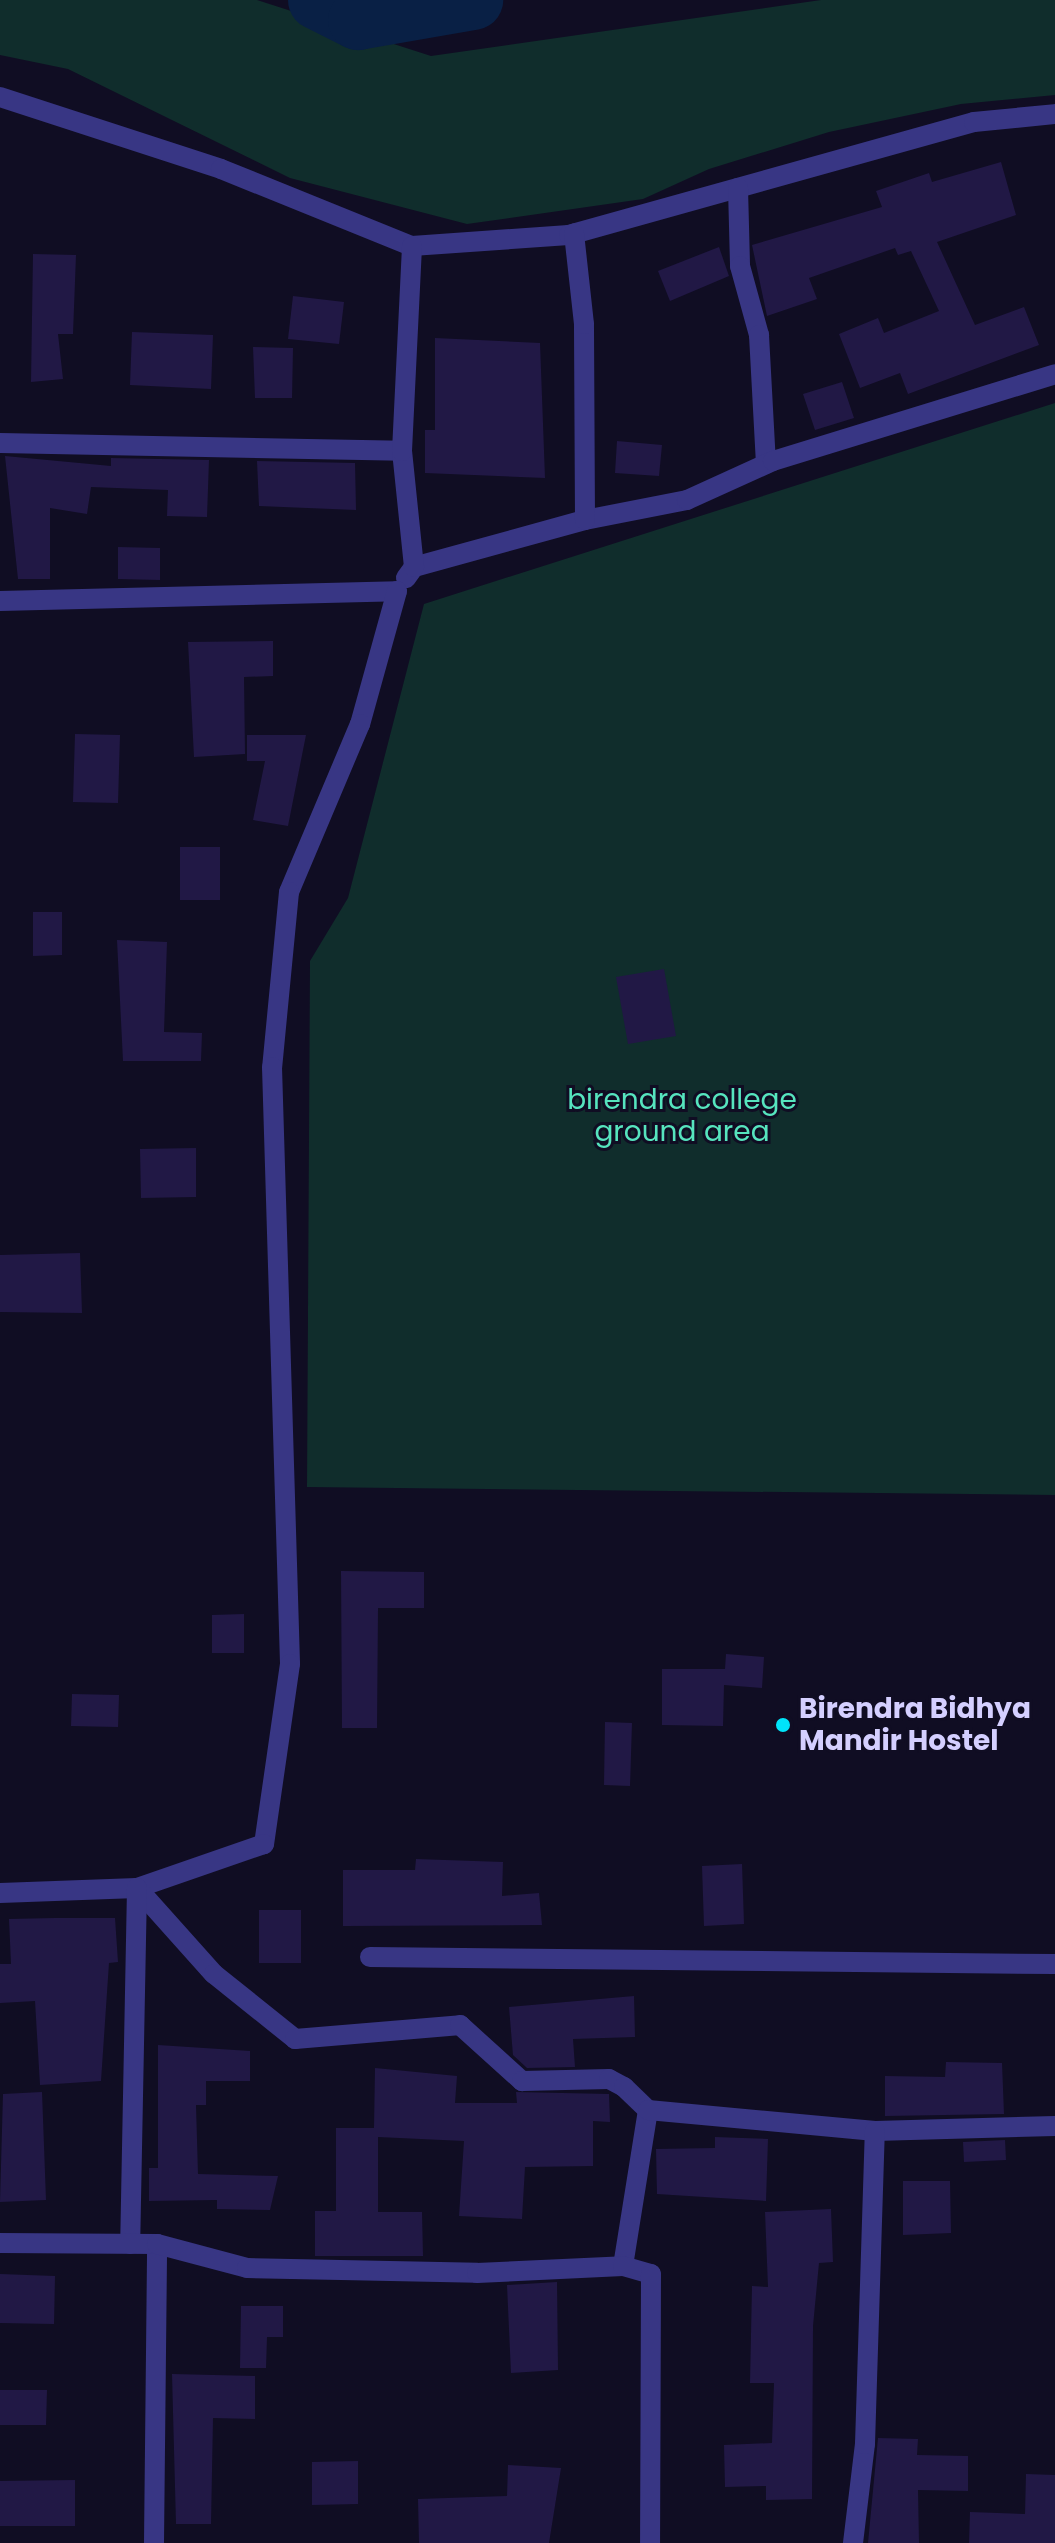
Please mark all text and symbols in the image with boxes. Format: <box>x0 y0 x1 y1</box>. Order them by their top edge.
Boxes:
park label: birendra college ground area <box>567 1083 797 1149</box>
place label: Birendra Bidhya Mandir Hostel <box>799 1692 1031 1758</box>
marker: Birendra Bidhya Mandir Hostel <box>774 1716 792 1734</box>

